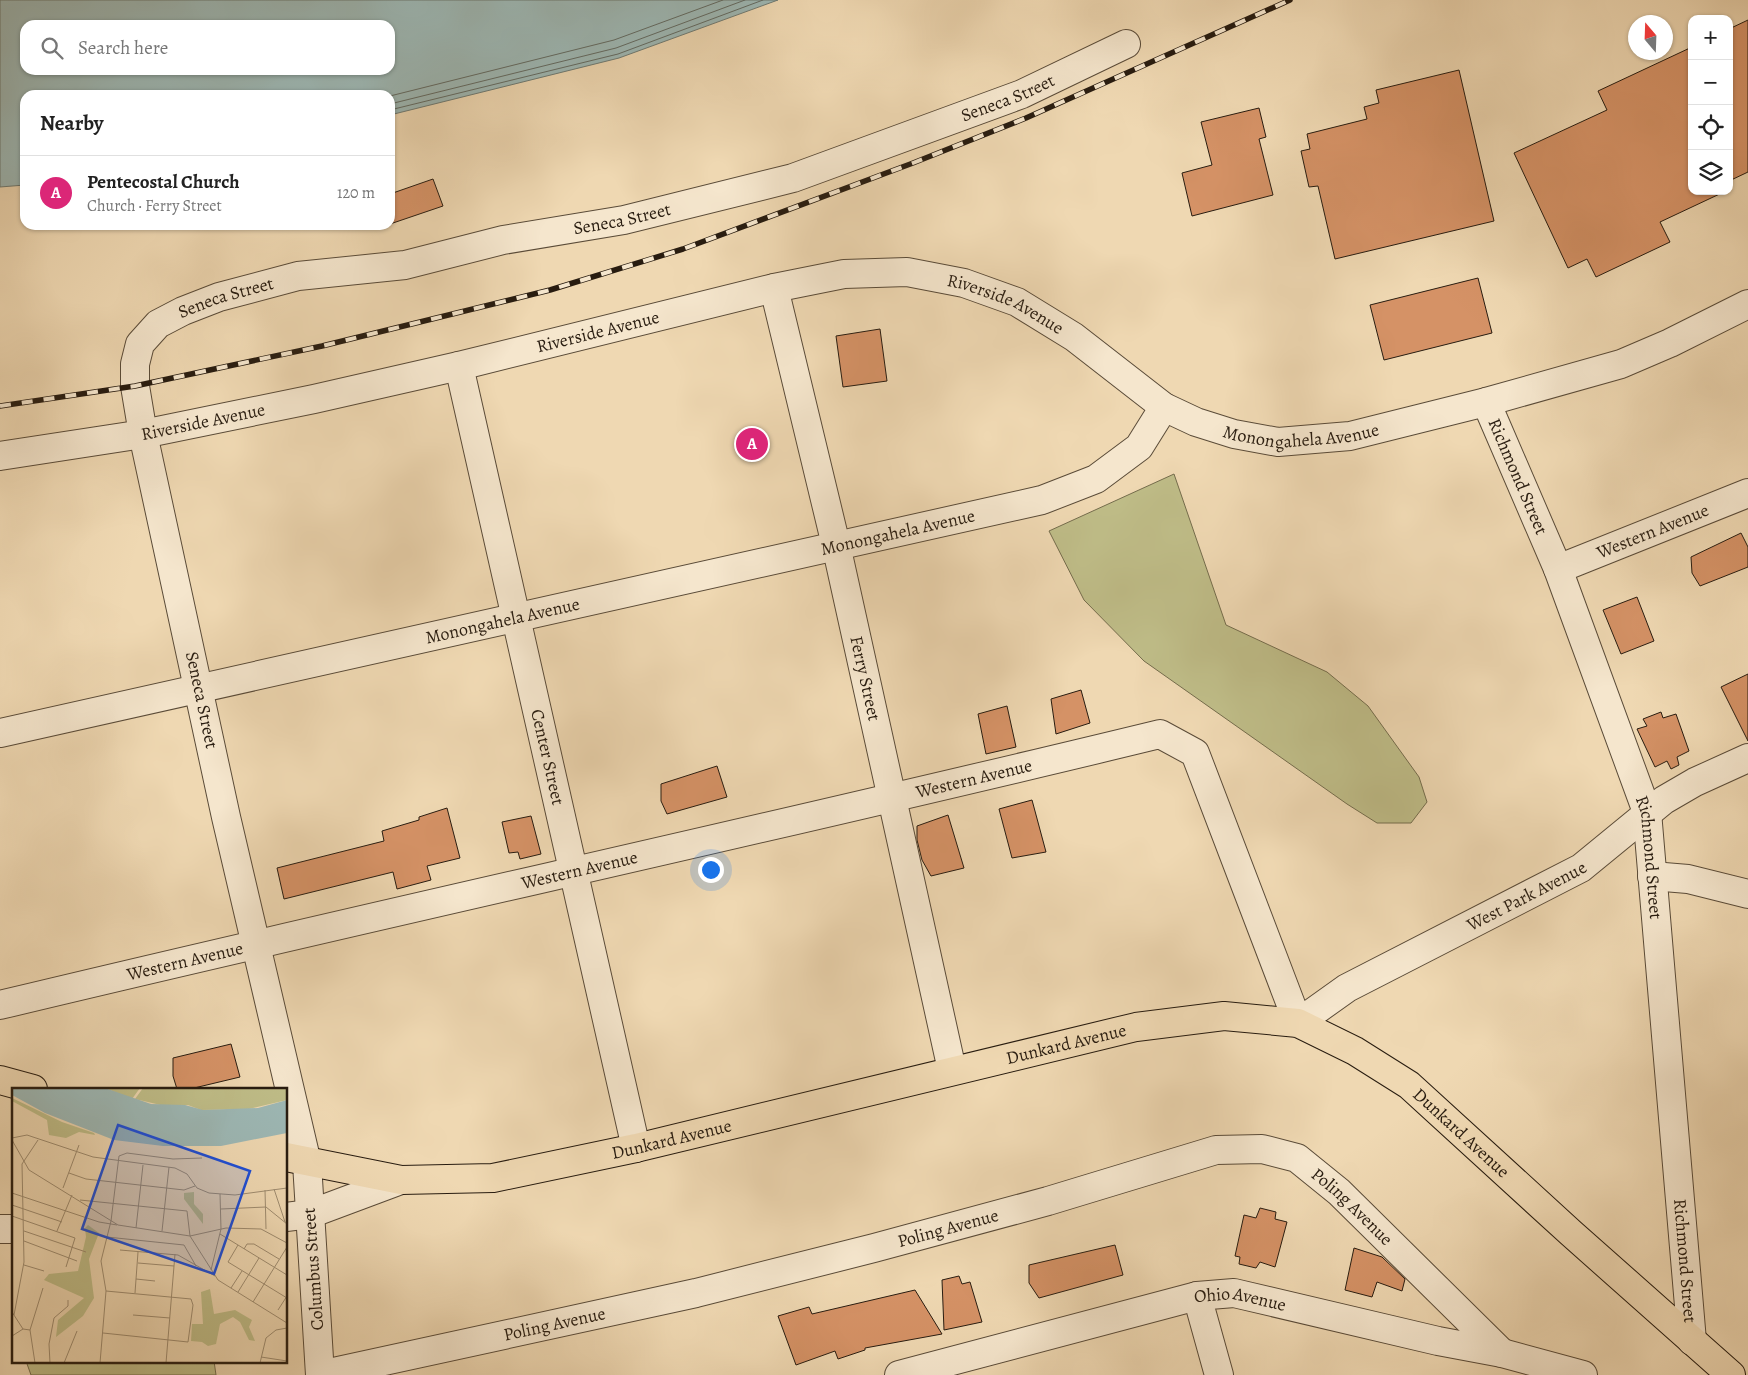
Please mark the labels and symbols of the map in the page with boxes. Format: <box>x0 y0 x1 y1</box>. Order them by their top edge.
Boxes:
north arrow <box>1628 15 1673 60</box>
street label: Seneca Street <box>958 68 1059 127</box>
street label: Seneca Street <box>572 197 673 240</box>
street label: Riverside Avenue <box>945 268 1068 340</box>
street label: Seneca Street <box>174 271 276 324</box>
street label: Riverside Avenue <box>534 305 662 358</box>
street label: Riverside Avenue <box>139 397 267 446</box>
street label: Richmond Street <box>1482 414 1554 538</box>
street label: Monongahela Avenue <box>1220 417 1381 454</box>
pin: A <box>736 425 768 463</box>
street label: Western Avenue <box>1592 498 1712 565</box>
street label: Monongahela Avenue <box>818 503 977 561</box>
street label: Monongahela Avenue <box>423 592 582 650</box>
street label: Ferry Street <box>844 634 887 723</box>
street label: Seneca Street <box>180 649 224 751</box>
street label: Center Street <box>525 707 571 807</box>
street label: Western Avenue <box>912 753 1035 804</box>
street label: Richmond Street <box>1630 792 1668 920</box>
street label: Western Avenue <box>518 845 640 895</box>
street label: West Park Avenue <box>1462 856 1592 937</box>
your location <box>698 857 724 883</box>
street label: Western Avenue <box>123 936 245 987</box>
street label: Dunkard Avenue <box>1004 1018 1129 1070</box>
street label: Dunkard Avenue <box>1408 1082 1515 1183</box>
inset map <box>12 1088 288 1362</box>
street label: Dunkard Avenue <box>609 1113 734 1165</box>
street label: Poling Avenue <box>1306 1162 1398 1251</box>
street label: Richmond Street <box>1668 1198 1702 1324</box>
street label: Poling Avenue <box>895 1203 1001 1253</box>
street label: Columbus Street <box>297 1207 329 1331</box>
street label: Ohio Avenue <box>1193 1281 1289 1317</box>
street label: Poling Avenue <box>501 1301 608 1347</box>

